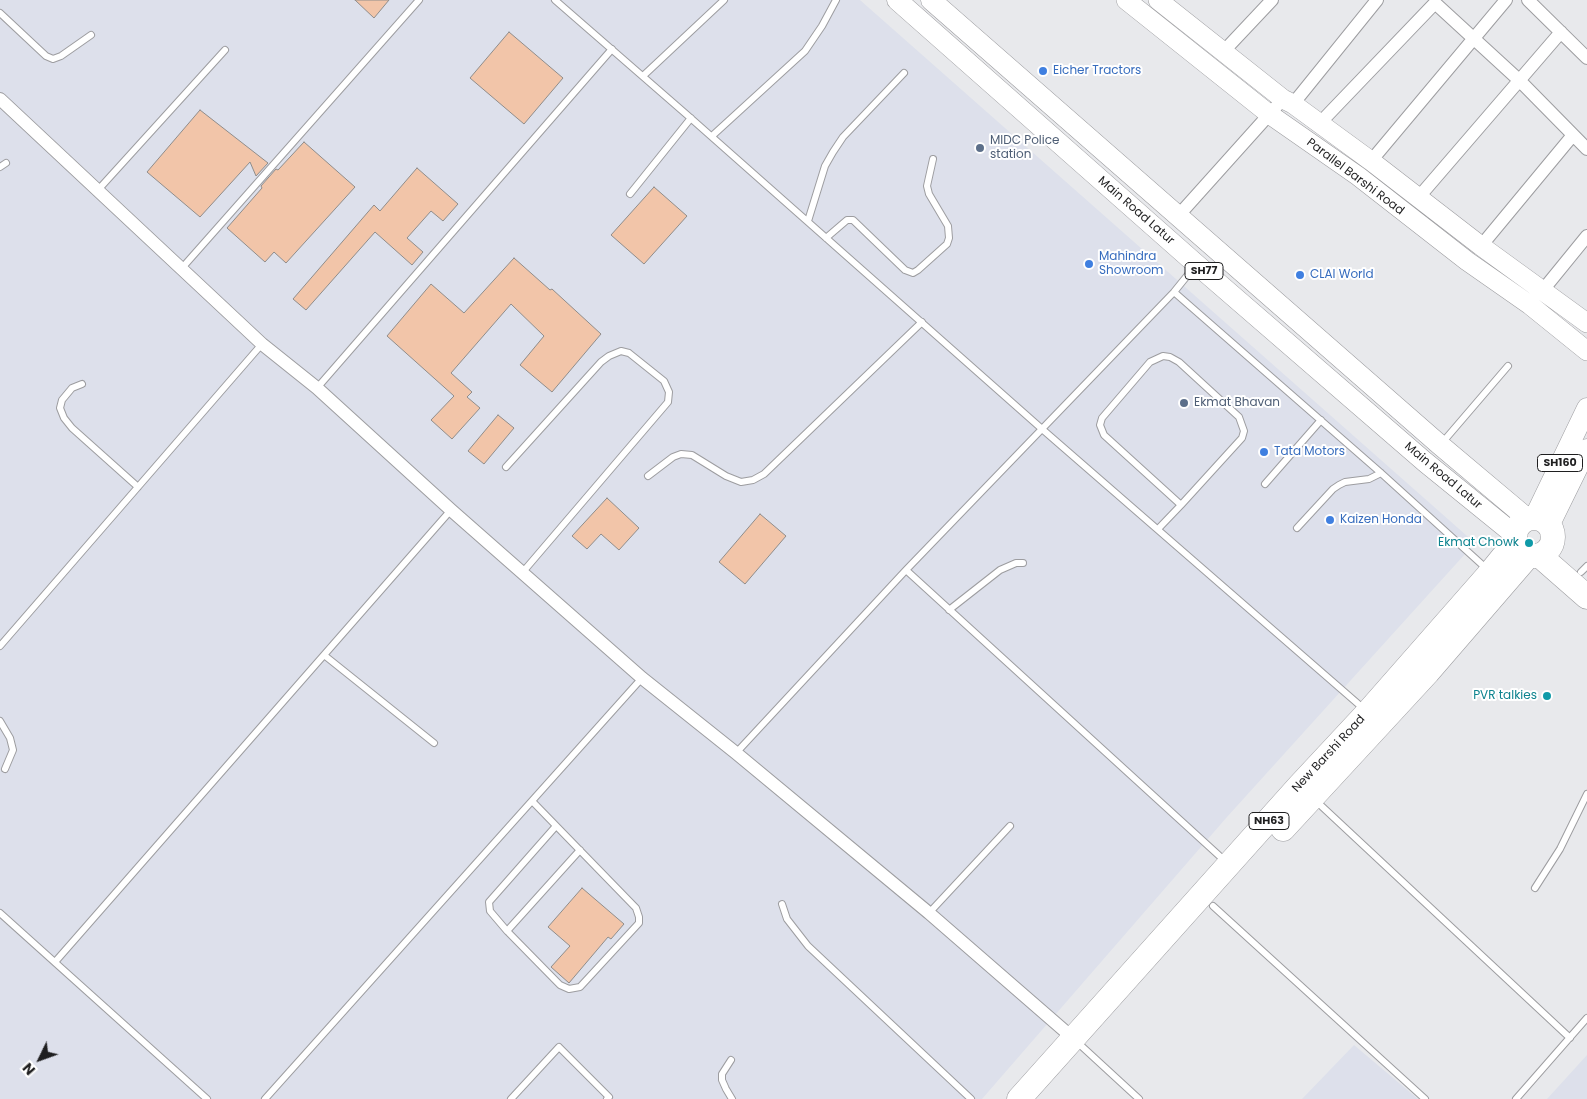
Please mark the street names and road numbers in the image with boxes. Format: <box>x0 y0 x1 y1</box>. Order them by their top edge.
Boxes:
street label: Parallel Barshi Road <box>1303 136 1407 218</box>
street label: Main Road Latur <box>1095 174 1177 248</box>
road number: SH77 <box>1185 262 1223 280</box>
street label: Main Road Latur <box>1401 439 1485 513</box>
road number: SH160 <box>1538 454 1582 472</box>
street label: New Barshi Road <box>1290 712 1368 796</box>
road number: NH63 <box>1249 812 1289 829</box>

